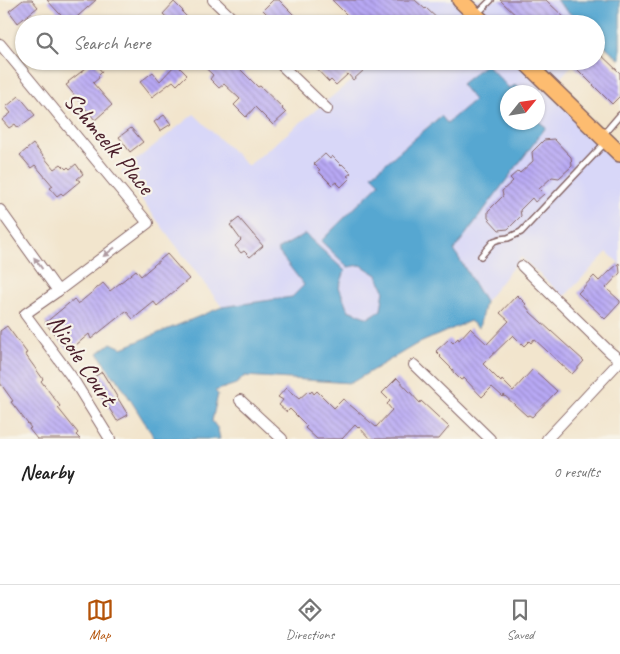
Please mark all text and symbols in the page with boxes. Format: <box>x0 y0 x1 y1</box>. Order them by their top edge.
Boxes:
search box <box>15 15 605 70</box>
icon: search <box>33 29 61 57</box>
text: Search here <box>73 31 150 55</box>
street label: Schmeelk Place <box>57 85 163 202</box>
north arrow <box>500 85 545 130</box>
one-way arrow <box>102 247 116 257</box>
one-way arrow <box>33 256 43 270</box>
street label: Nicole Court <box>40 308 126 414</box>
text: Nearby <box>20 459 73 485</box>
text: 0 results <box>553 462 600 482</box>
tab: Map <box>86 596 114 643</box>
tab: Directions <box>286 596 334 643</box>
tab: Saved <box>506 596 534 643</box>

